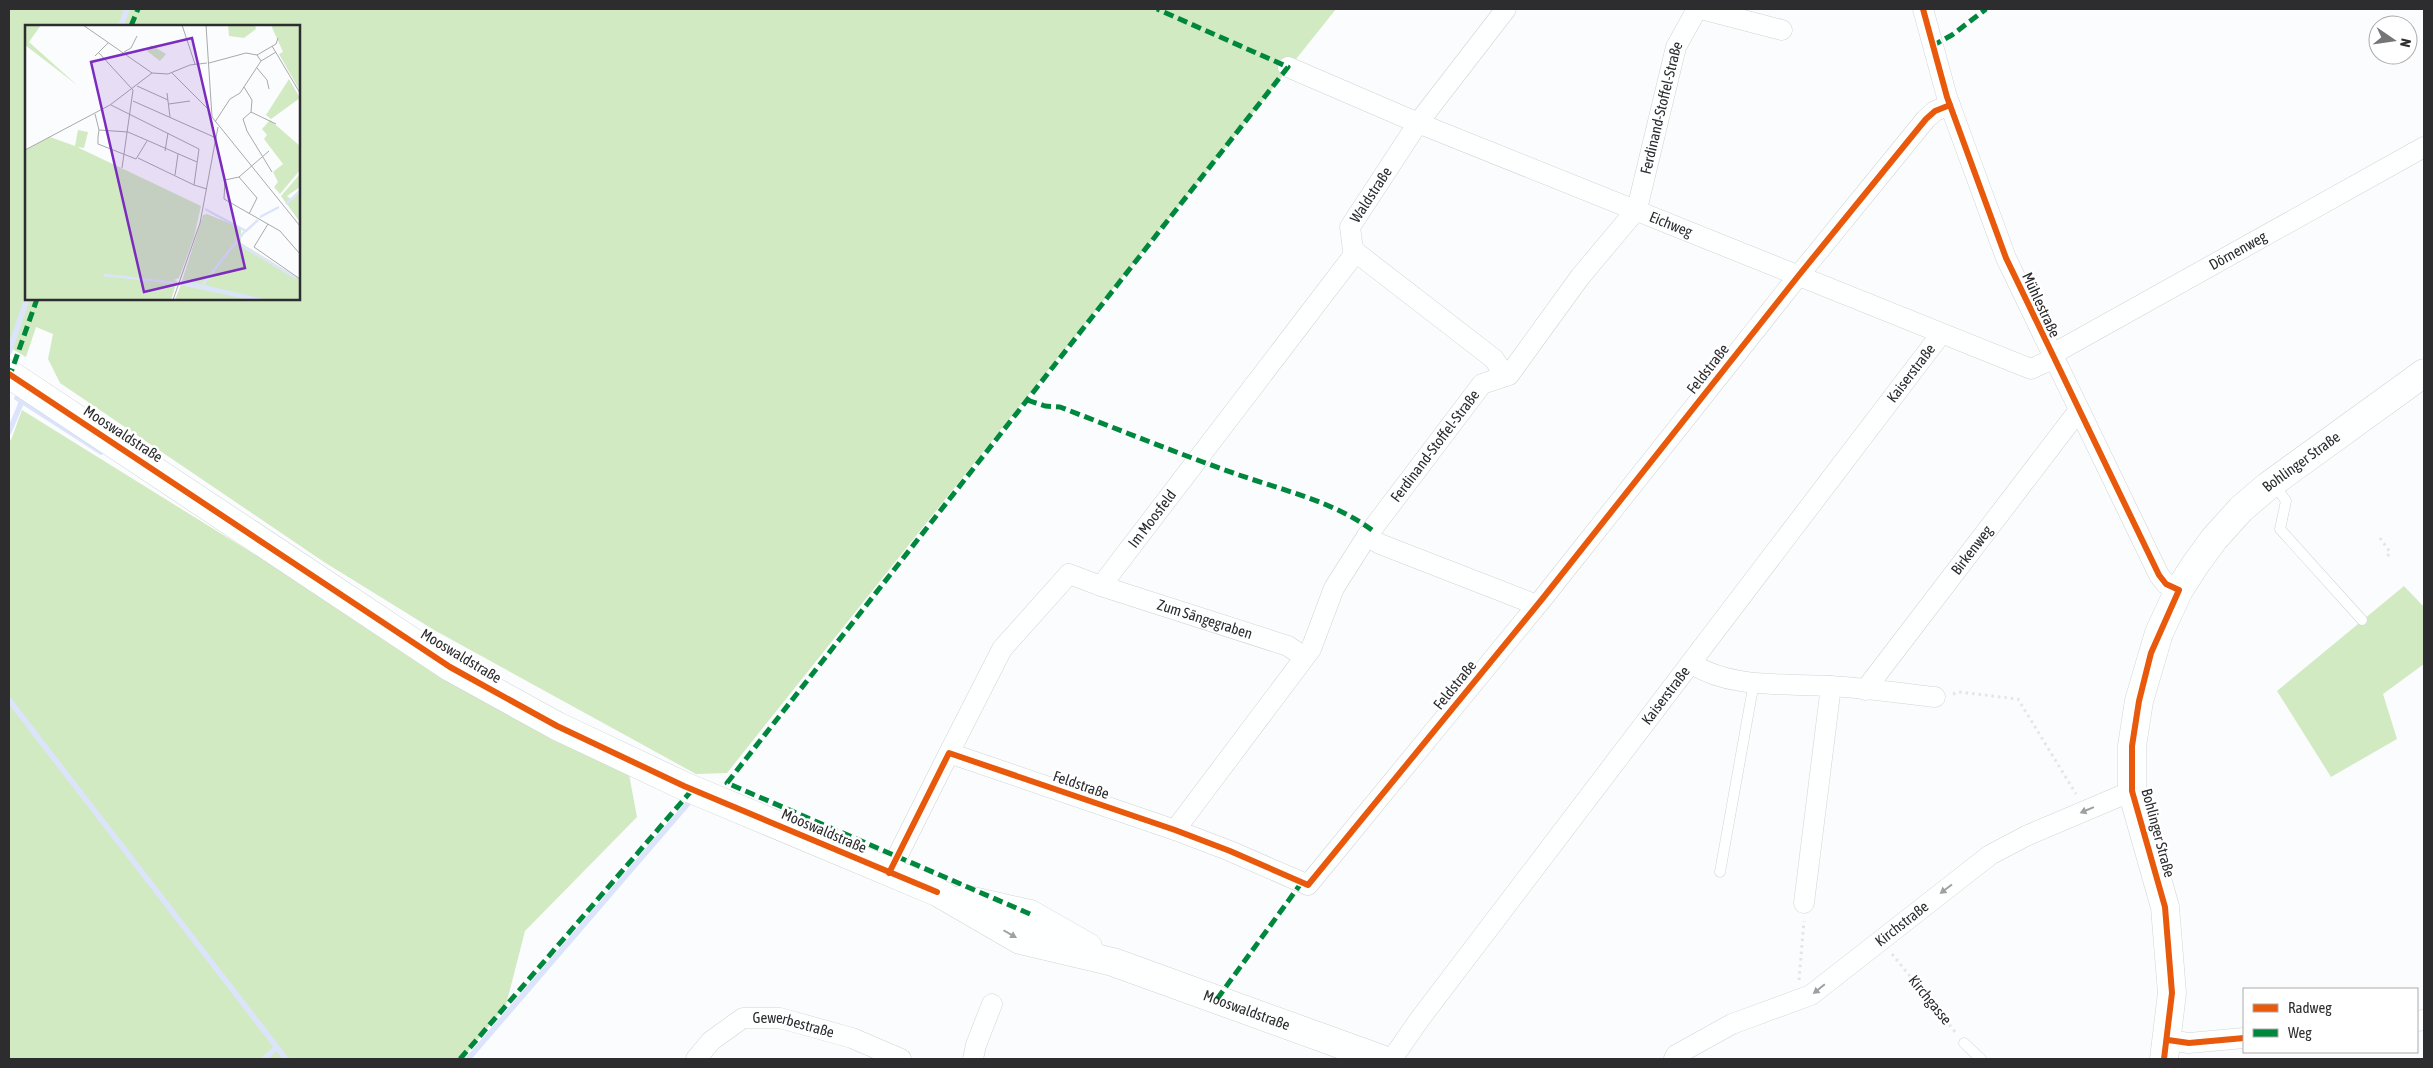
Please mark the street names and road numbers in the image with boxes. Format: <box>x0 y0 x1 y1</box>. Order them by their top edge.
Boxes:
street label: Ferdinand-Stoffel-Straße <box>1637 38 1686 176</box>
street label: Waldstraße <box>1346 163 1395 226</box>
street label: Eichweg <box>1647 208 1695 240</box>
street label: Dörnenweg <box>2206 227 2270 273</box>
street label: Mühlestraße <box>2019 270 2064 340</box>
street label: Feldstraße <box>1683 340 1732 397</box>
street label: Kaiserstraße <box>1883 340 1938 406</box>
street label: Ferdinand-Stoffel-Straße <box>1387 386 1483 505</box>
street label: Mooswaldstraße <box>81 402 166 466</box>
street label: Bohlinger Straße <box>2259 428 2343 495</box>
street label: Im Moosfeld <box>1124 486 1179 551</box>
street label: Birkenweg <box>1947 521 1996 578</box>
street label: Zum Sängegraben <box>1155 596 1255 642</box>
street label: Mooswaldstraße <box>418 625 505 686</box>
street label: Feldstraße <box>1430 657 1480 713</box>
street label: Kaiserstraße <box>1638 663 1693 728</box>
street label: Feldstraße <box>1051 767 1112 802</box>
street label: Bohlinger Straße <box>2138 787 2179 879</box>
street label: Mooswaldstraße <box>779 805 869 856</box>
street label: Kirchstraße <box>1872 897 1932 950</box>
street label: Kirchgasse <box>1905 972 1956 1028</box>
street label: Mooswaldstraße <box>1201 986 1293 1033</box>
street label: Gewerbestraße <box>753 1009 836 1041</box>

